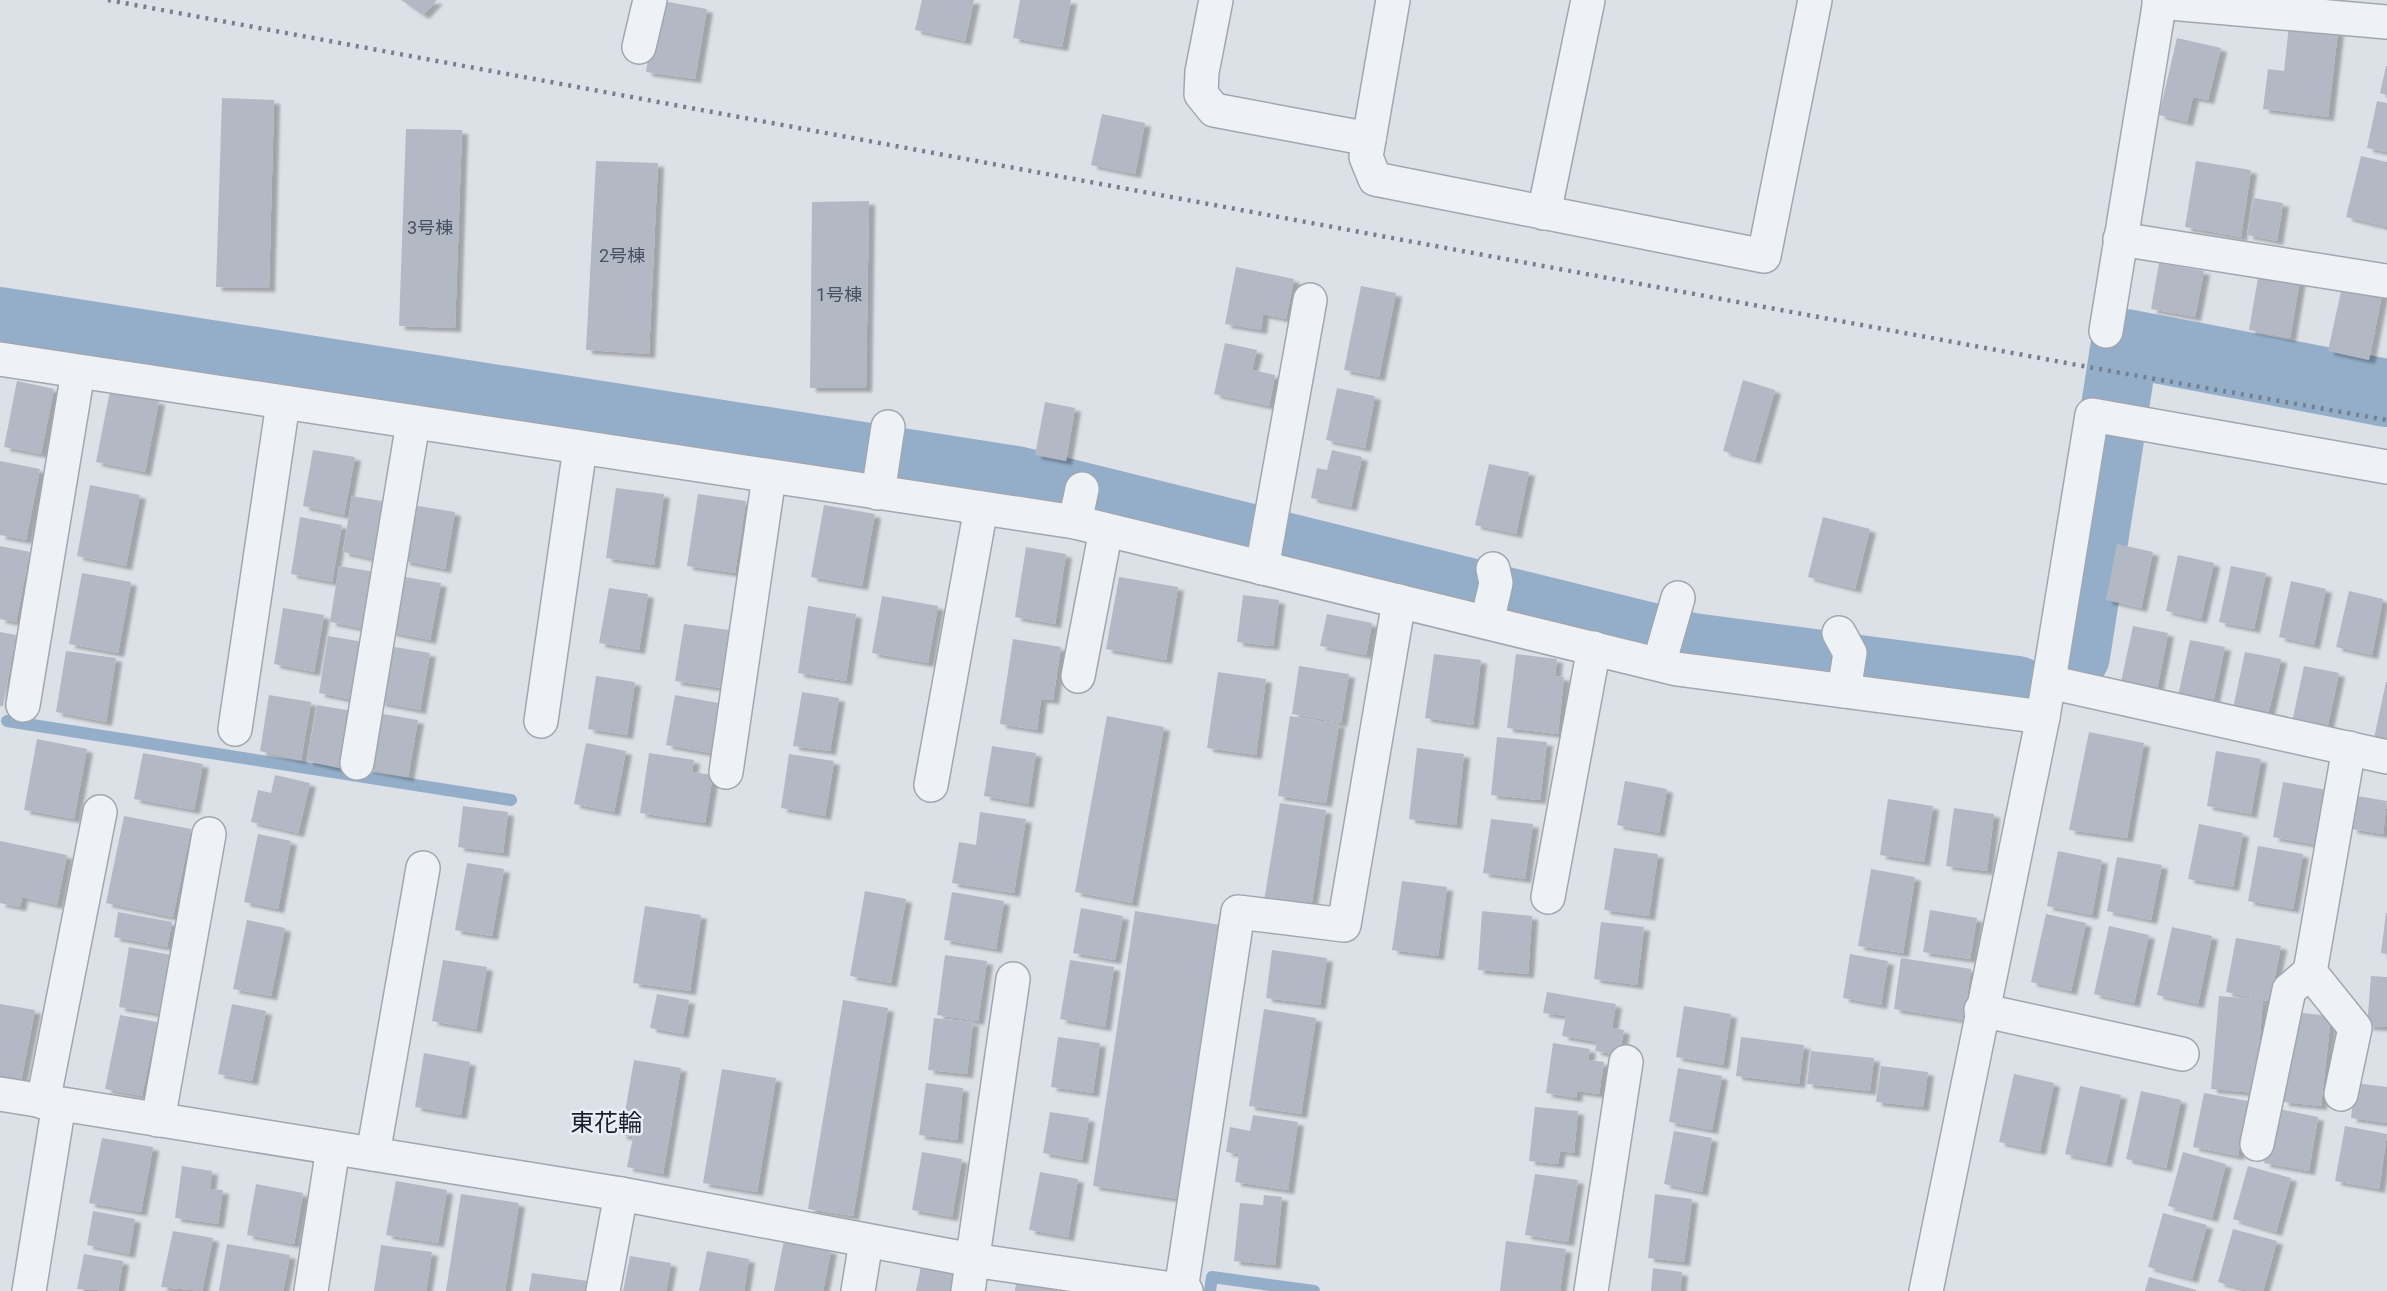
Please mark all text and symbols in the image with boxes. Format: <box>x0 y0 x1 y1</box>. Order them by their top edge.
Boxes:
house number: 3号棟 <box>407 217 453 238</box>
house number: 2号棟 <box>599 245 645 266</box>
house number: 1号棟 <box>816 284 862 305</box>
district label: 東花輪 <box>570 1109 642 1137</box>

